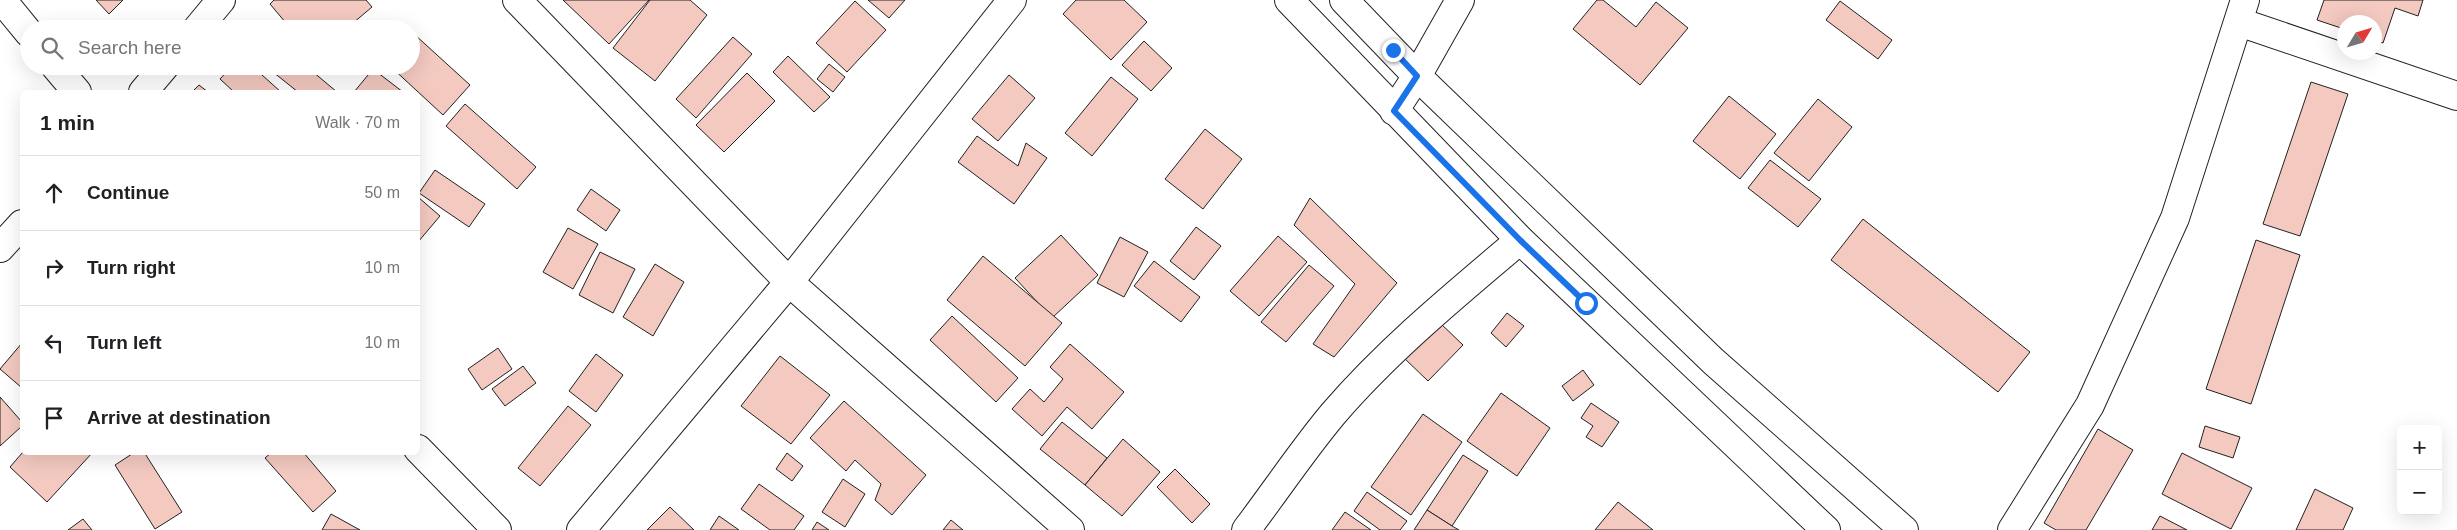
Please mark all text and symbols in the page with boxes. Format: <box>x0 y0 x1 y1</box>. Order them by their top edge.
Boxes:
north arrow <box>2337 15 2382 60</box>
search box <box>20 20 420 75</box>
icon: search <box>38 34 66 62</box>
text: Search here <box>78 37 182 58</box>
route end <box>1382 39 1405 62</box>
text: 1 min <box>40 111 95 134</box>
text: Walk · 70 m <box>315 114 400 131</box>
icon: ahead <box>40 179 68 207</box>
text: Continue <box>87 182 169 203</box>
text: 50 m <box>364 184 400 201</box>
icon: right <box>40 254 68 282</box>
text: Turn right <box>87 257 175 278</box>
text: 10 m <box>364 259 400 276</box>
route start <box>1575 292 1598 315</box>
icon: left <box>40 329 68 357</box>
text: Turn left <box>87 332 162 353</box>
text: 10 m <box>364 334 400 351</box>
icon: arrive <box>40 404 68 432</box>
text: Arrive at destination <box>87 407 271 428</box>
map controls <box>2397 425 2442 515</box>
button: + <box>2397 425 2442 470</box>
button: − <box>2397 470 2442 515</box>

